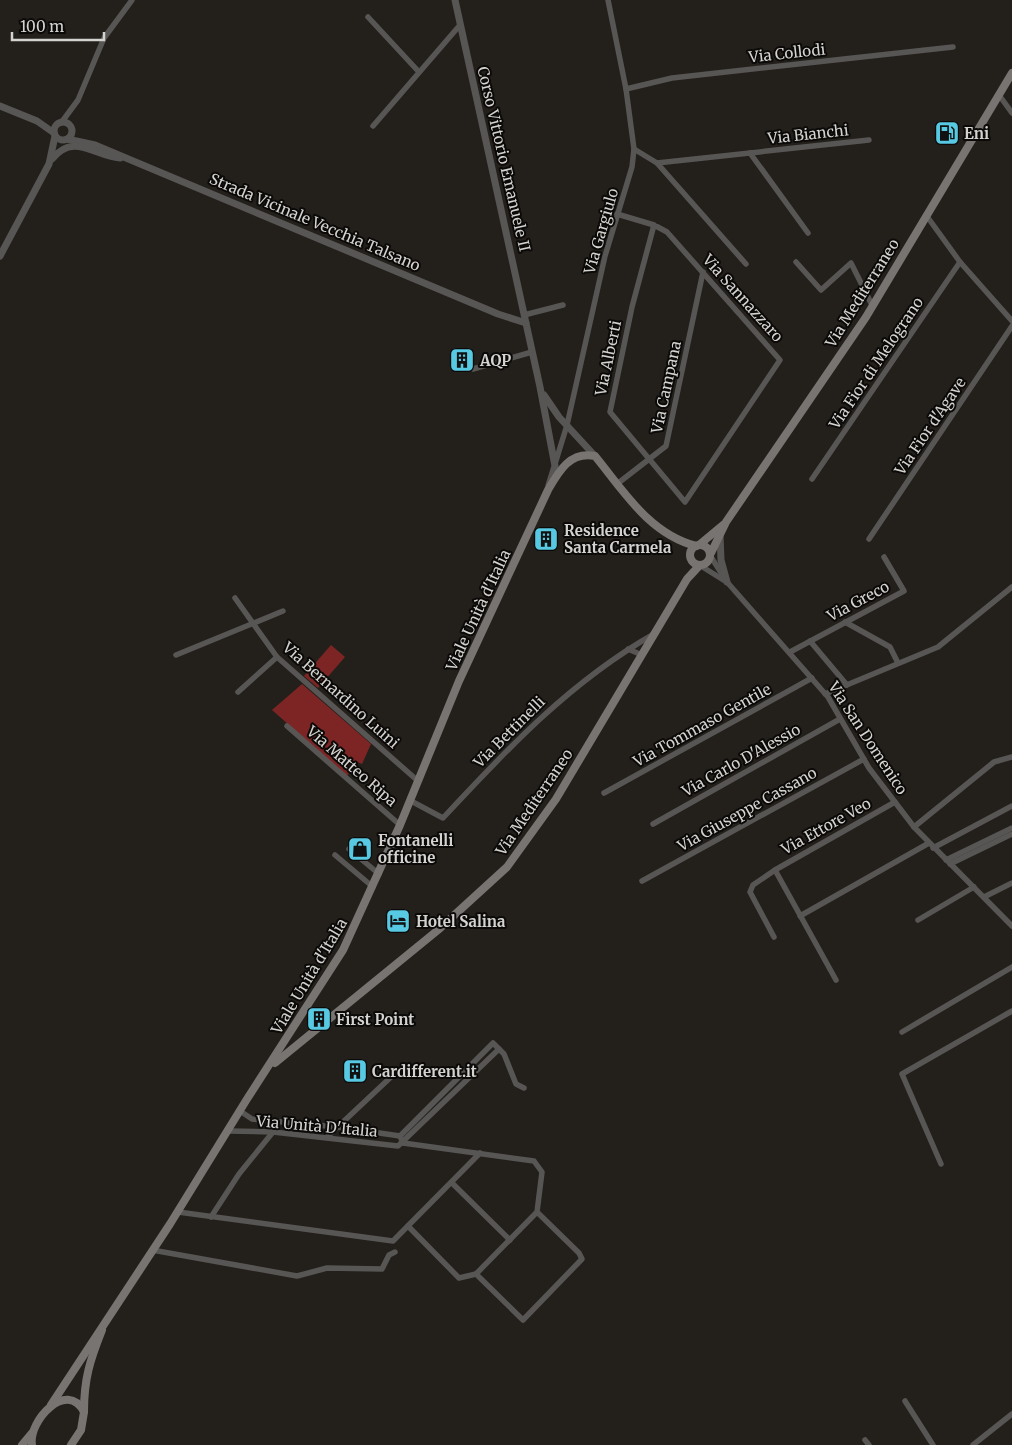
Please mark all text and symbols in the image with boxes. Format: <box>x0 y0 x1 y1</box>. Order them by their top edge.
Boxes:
scale bar <box>12 10 105 42</box>
text: 100 m <box>20 17 64 36</box>
street label: Via Collodi <box>747 40 826 67</box>
street label: Corso Vittorio Emanuele II <box>473 65 535 253</box>
street label: Via Bianchi <box>766 120 850 148</box>
fuel station icon: Eni <box>934 120 960 146</box>
place label: Eni <box>964 124 989 143</box>
street label: Strada Vicinale Vecchia Talsano <box>207 169 423 275</box>
street label: Via Gargiulo <box>579 186 622 277</box>
street label: Via Mediterraneo <box>820 235 903 352</box>
street label: Via Sannazzaro <box>698 250 787 346</box>
street label: Via Fior di Melograno <box>824 293 927 433</box>
street label: Via Alberti <box>591 319 625 398</box>
street label: Via Campana <box>647 339 685 436</box>
building icon: AQP <box>449 347 475 373</box>
place label: AQP <box>479 351 511 370</box>
street label: Via Fior d'Agave <box>890 373 970 479</box>
place label: Residence Santa Carmela <box>564 521 672 557</box>
building icon: Residence Santa Carmela <box>533 526 559 552</box>
street label: Viale Unità d'Italia <box>441 546 514 675</box>
street label: Via Greco <box>823 577 893 626</box>
street label: Via Bernardino Luini <box>278 637 403 752</box>
street label: Via San Domenico <box>824 677 912 798</box>
street label: Via Tommaso Gentile <box>629 679 774 771</box>
street label: Via Bettinelli <box>469 692 549 772</box>
street label: Via Carlo D'Alessio <box>678 719 804 801</box>
street label: Via Matteo Ripa <box>302 721 401 810</box>
street label: Via Mediterraneo <box>491 745 577 860</box>
street label: Via Giuseppe Cassano <box>673 763 820 856</box>
street label: Via Ettore Veo <box>777 793 874 859</box>
place label: Fontanelli officine <box>378 831 453 867</box>
shop icon: Fontanelli officine <box>347 836 373 862</box>
hotel icon: Hotel Salina <box>385 908 411 934</box>
place label: Hotel Salina <box>416 912 506 931</box>
street label: Viale Unità d'Italia <box>266 915 351 1038</box>
building icon: First Point <box>306 1006 332 1032</box>
place label: First Point <box>336 1010 414 1029</box>
building icon: Cardifferent.it <box>342 1058 368 1084</box>
place label: Cardifferent.it <box>372 1062 477 1081</box>
street label: Via Unità D'Italia <box>255 1111 378 1141</box>

